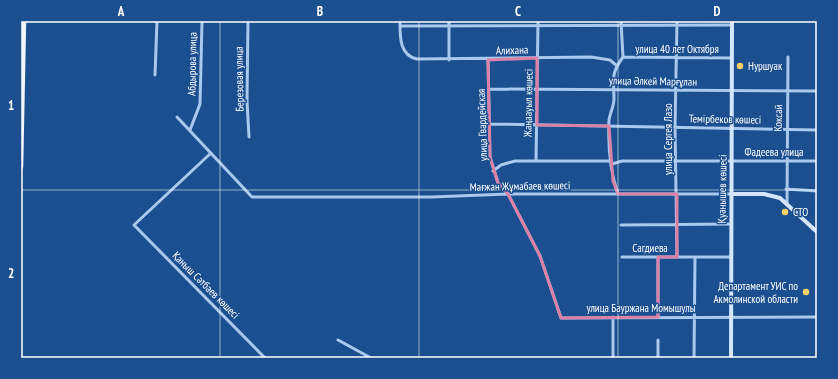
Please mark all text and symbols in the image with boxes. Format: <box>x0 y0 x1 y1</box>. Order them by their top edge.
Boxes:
text: A <box>117 3 125 20</box>
text: B <box>317 3 323 20</box>
text: C <box>515 3 521 20</box>
text: D <box>714 3 721 20</box>
street label: Абдырова улица <box>184 32 200 96</box>
street label: Алихана <box>495 42 529 58</box>
street label: улица 40 лет Октября <box>635 42 719 56</box>
street label: Березовая улица <box>231 46 247 112</box>
place label: Нуршуак <box>748 59 783 73</box>
marker: Нуршуак <box>735 61 745 71</box>
street label: Жаңаауыл көшесі <box>520 69 536 138</box>
street label: улица Әлкей Марғұлан <box>609 73 697 89</box>
street label: улица Гвардейская <box>474 89 490 161</box>
text: 1 <box>8 97 14 114</box>
street label: улица Сергея Лазо <box>661 103 675 175</box>
street label: Коксай <box>771 104 785 132</box>
street label: Темірбеков көшесі <box>689 111 761 127</box>
street label: Фадеева улица <box>745 145 803 159</box>
street label: Қуанышев көшесі <box>714 154 730 224</box>
street label: Мағжан Жұмабаев көшесі <box>470 178 570 194</box>
place label: СТО <box>793 205 808 219</box>
marker: СТО <box>780 207 790 217</box>
street label: Сагдиева <box>632 241 668 255</box>
street label: Қаныш Сәтбаев көшесі <box>170 249 242 321</box>
text: 2 <box>8 265 14 282</box>
place label: Департамент УИС по Акмолинской области <box>713 279 798 306</box>
marker: Департамент УИС по Акмолинской области <box>801 287 811 297</box>
street label: улица Бауржана Момышулы <box>586 301 696 315</box>

